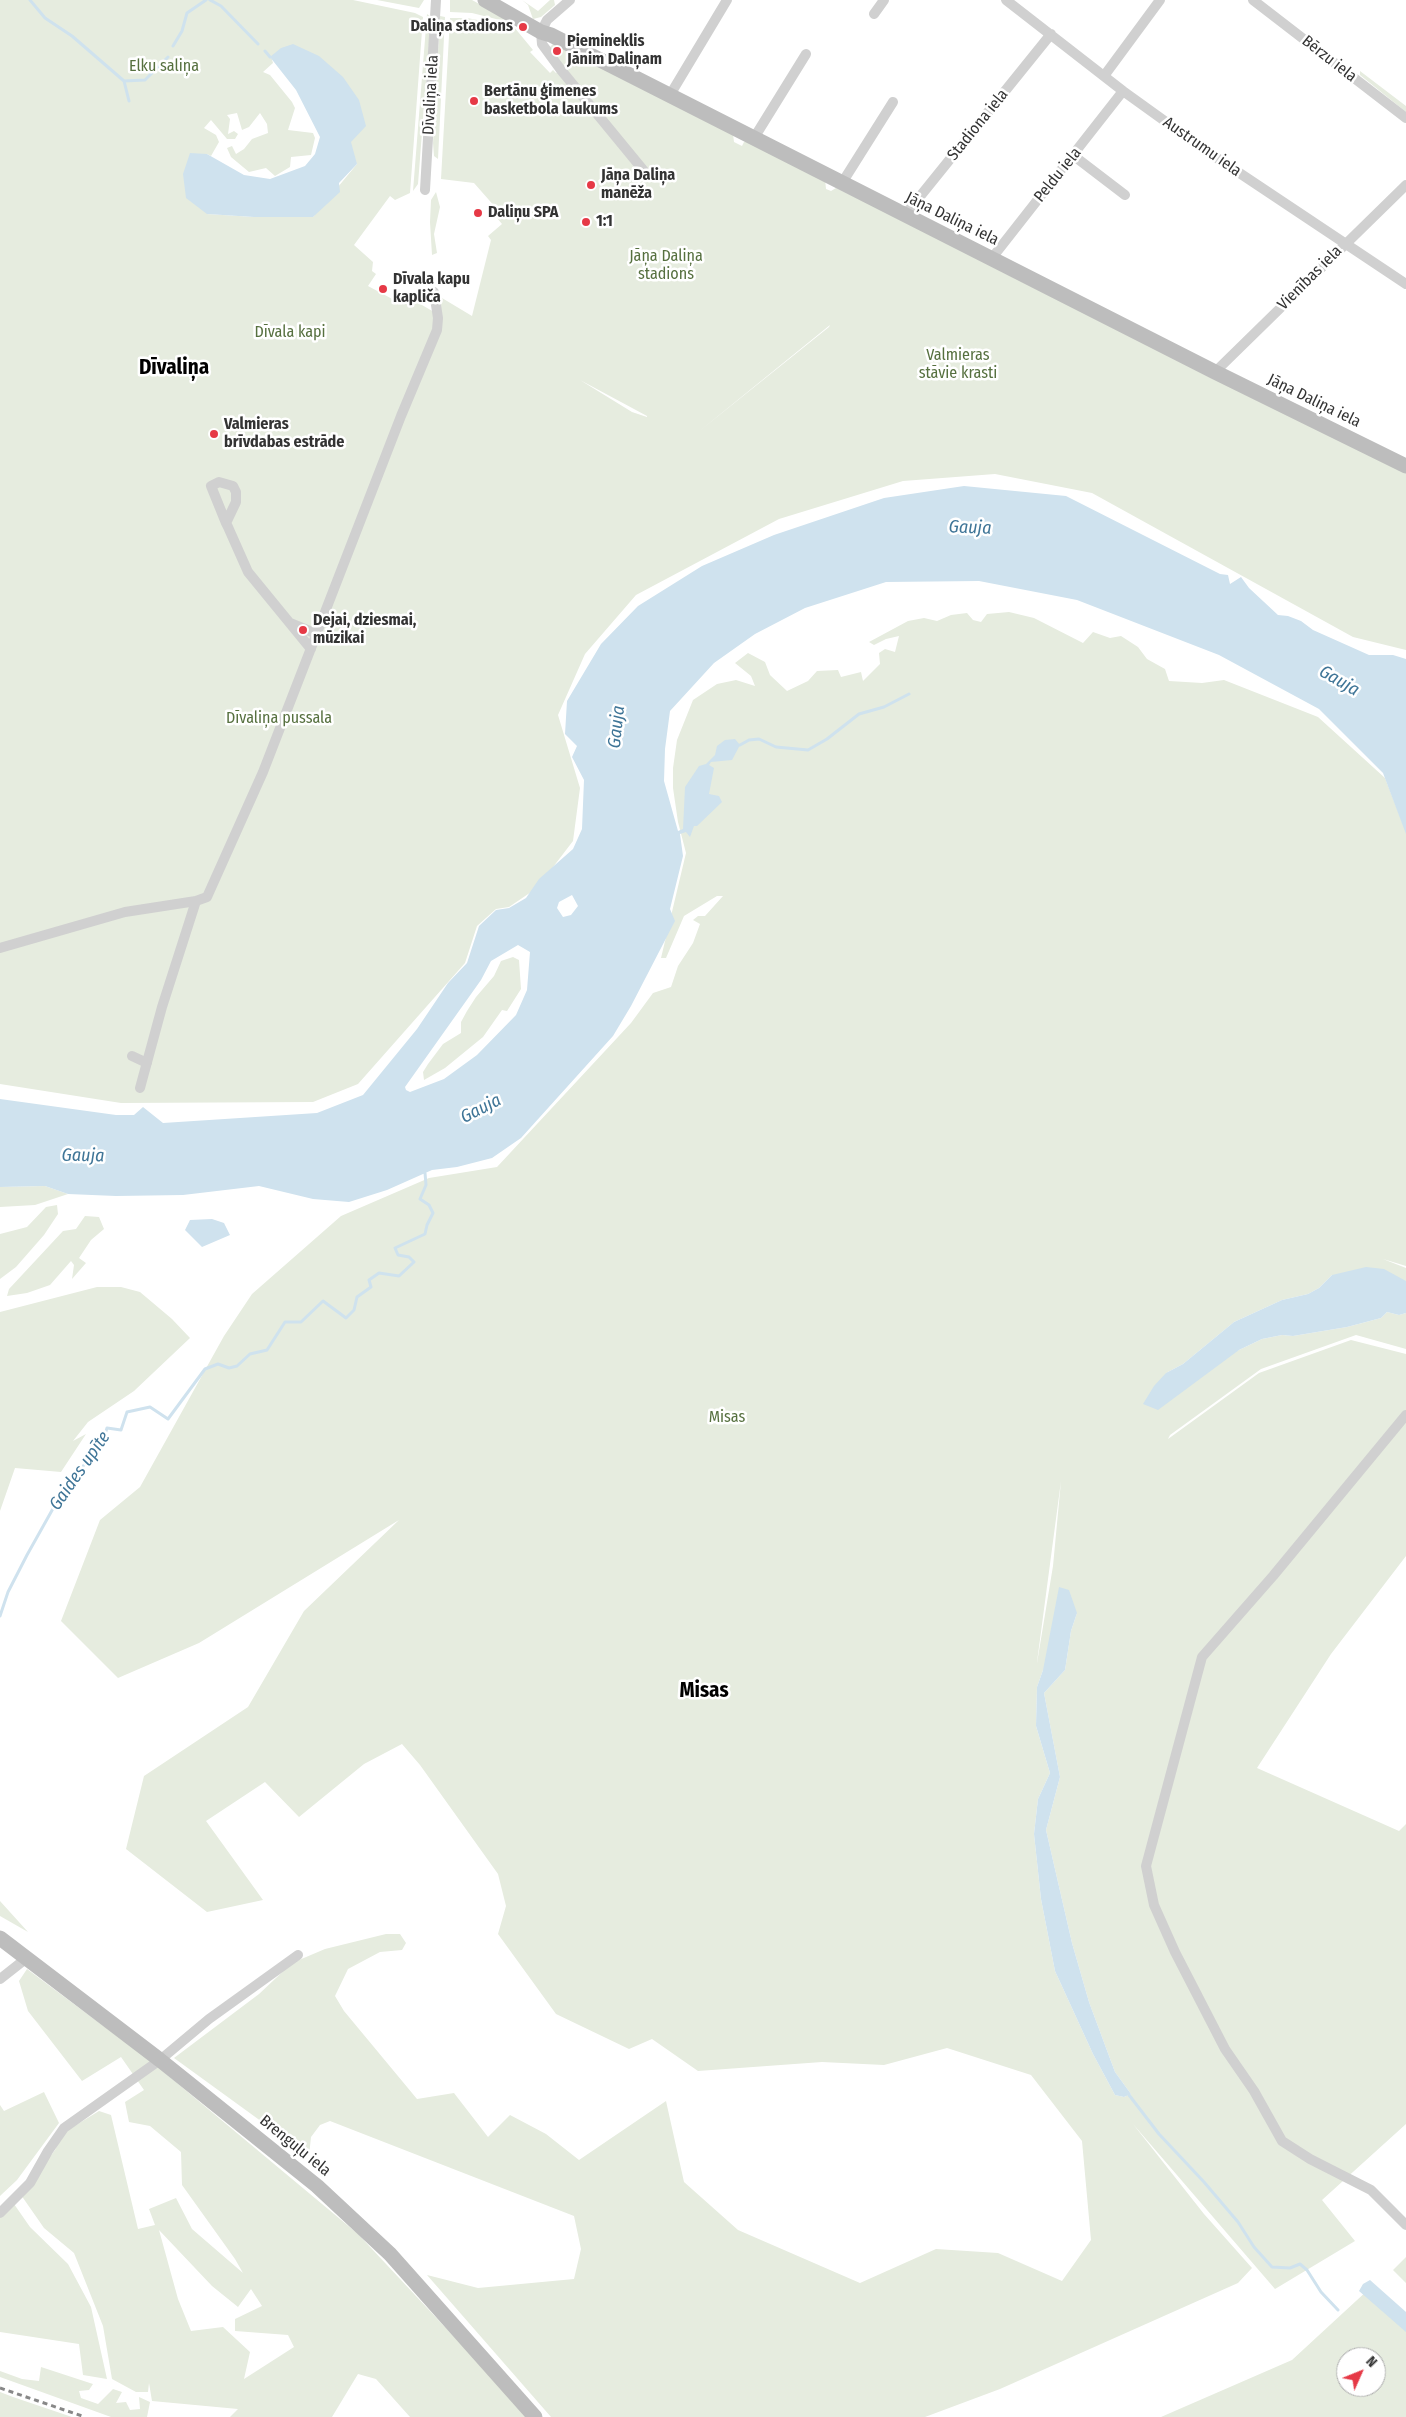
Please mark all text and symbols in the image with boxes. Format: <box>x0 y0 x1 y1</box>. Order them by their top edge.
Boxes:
place label: Daliņa stadions <box>410 17 513 37</box>
marker: Daliņa stadions <box>517 21 529 33</box>
place label: Piemineklis Jānim Daliņam <box>567 32 662 70</box>
street label: Bērzu iela <box>1298 32 1360 86</box>
marker: Piemineklis Jānim Daliņam <box>551 45 563 57</box>
street label: Dīvaliņa iela <box>419 54 443 136</box>
park label: Elku saliņa <box>129 57 199 77</box>
place label: Bertānu ģimenes basketbola laukums <box>484 82 618 120</box>
street label: Stadiona iela <box>944 86 1012 164</box>
marker: Bertānu ģimenes basketbola laukums <box>468 95 480 107</box>
street label: Austrumu iela <box>1159 113 1245 181</box>
street label: Peldu iela <box>1030 144 1086 206</box>
place label: Jāņa Daliņa manēža <box>601 166 675 204</box>
marker: Jāņa Daliņa manēža <box>585 179 597 191</box>
street label: Jāņa Daliņa iela <box>902 188 1002 250</box>
place label: Daliņu SPA <box>488 203 558 223</box>
marker: Daliņu SPA <box>472 207 484 219</box>
place label: 1:1 <box>596 212 613 232</box>
marker: 1:1 <box>580 216 592 228</box>
street label: Vienības iela <box>1274 242 1346 314</box>
park label: Jāņa Daliņa stadions <box>629 247 703 285</box>
place label: Dīvala kapu kapliča <box>393 270 470 308</box>
marker: Dīvala kapu kapliča <box>377 283 389 295</box>
park label: Dīvala kapi <box>254 323 326 343</box>
park label: Valmieras stāvie krasti <box>919 346 997 384</box>
district label: Dīvaliņa <box>139 355 209 381</box>
street label: Jāņa Daliņa iela <box>1264 370 1364 432</box>
place label: Valmieras brīvdabas estrāde <box>224 415 344 453</box>
marker: Valmieras brīvdabas estrāde <box>208 428 220 440</box>
water label: Gauja <box>948 516 992 540</box>
place label: Dejai, dziesmai, mūzikai <box>313 611 416 649</box>
marker: Dejai, dziesmai, mūzikai <box>297 624 309 636</box>
water label: Gauja <box>1315 661 1363 701</box>
water label: Gauja <box>604 705 630 749</box>
park label: Dīvaliņa pussala <box>226 709 332 729</box>
water label: Gauja <box>457 1090 505 1128</box>
water label: Gauja <box>61 1145 105 1167</box>
park label: Misas <box>709 1408 745 1428</box>
water label: Gaides upīte <box>45 1427 115 1515</box>
district label: Misas <box>679 1678 729 1704</box>
street label: Brenguļu iela <box>255 2111 335 2181</box>
north arrow <box>1336 2347 1386 2397</box>
text: N <box>1362 2353 1380 2371</box>

